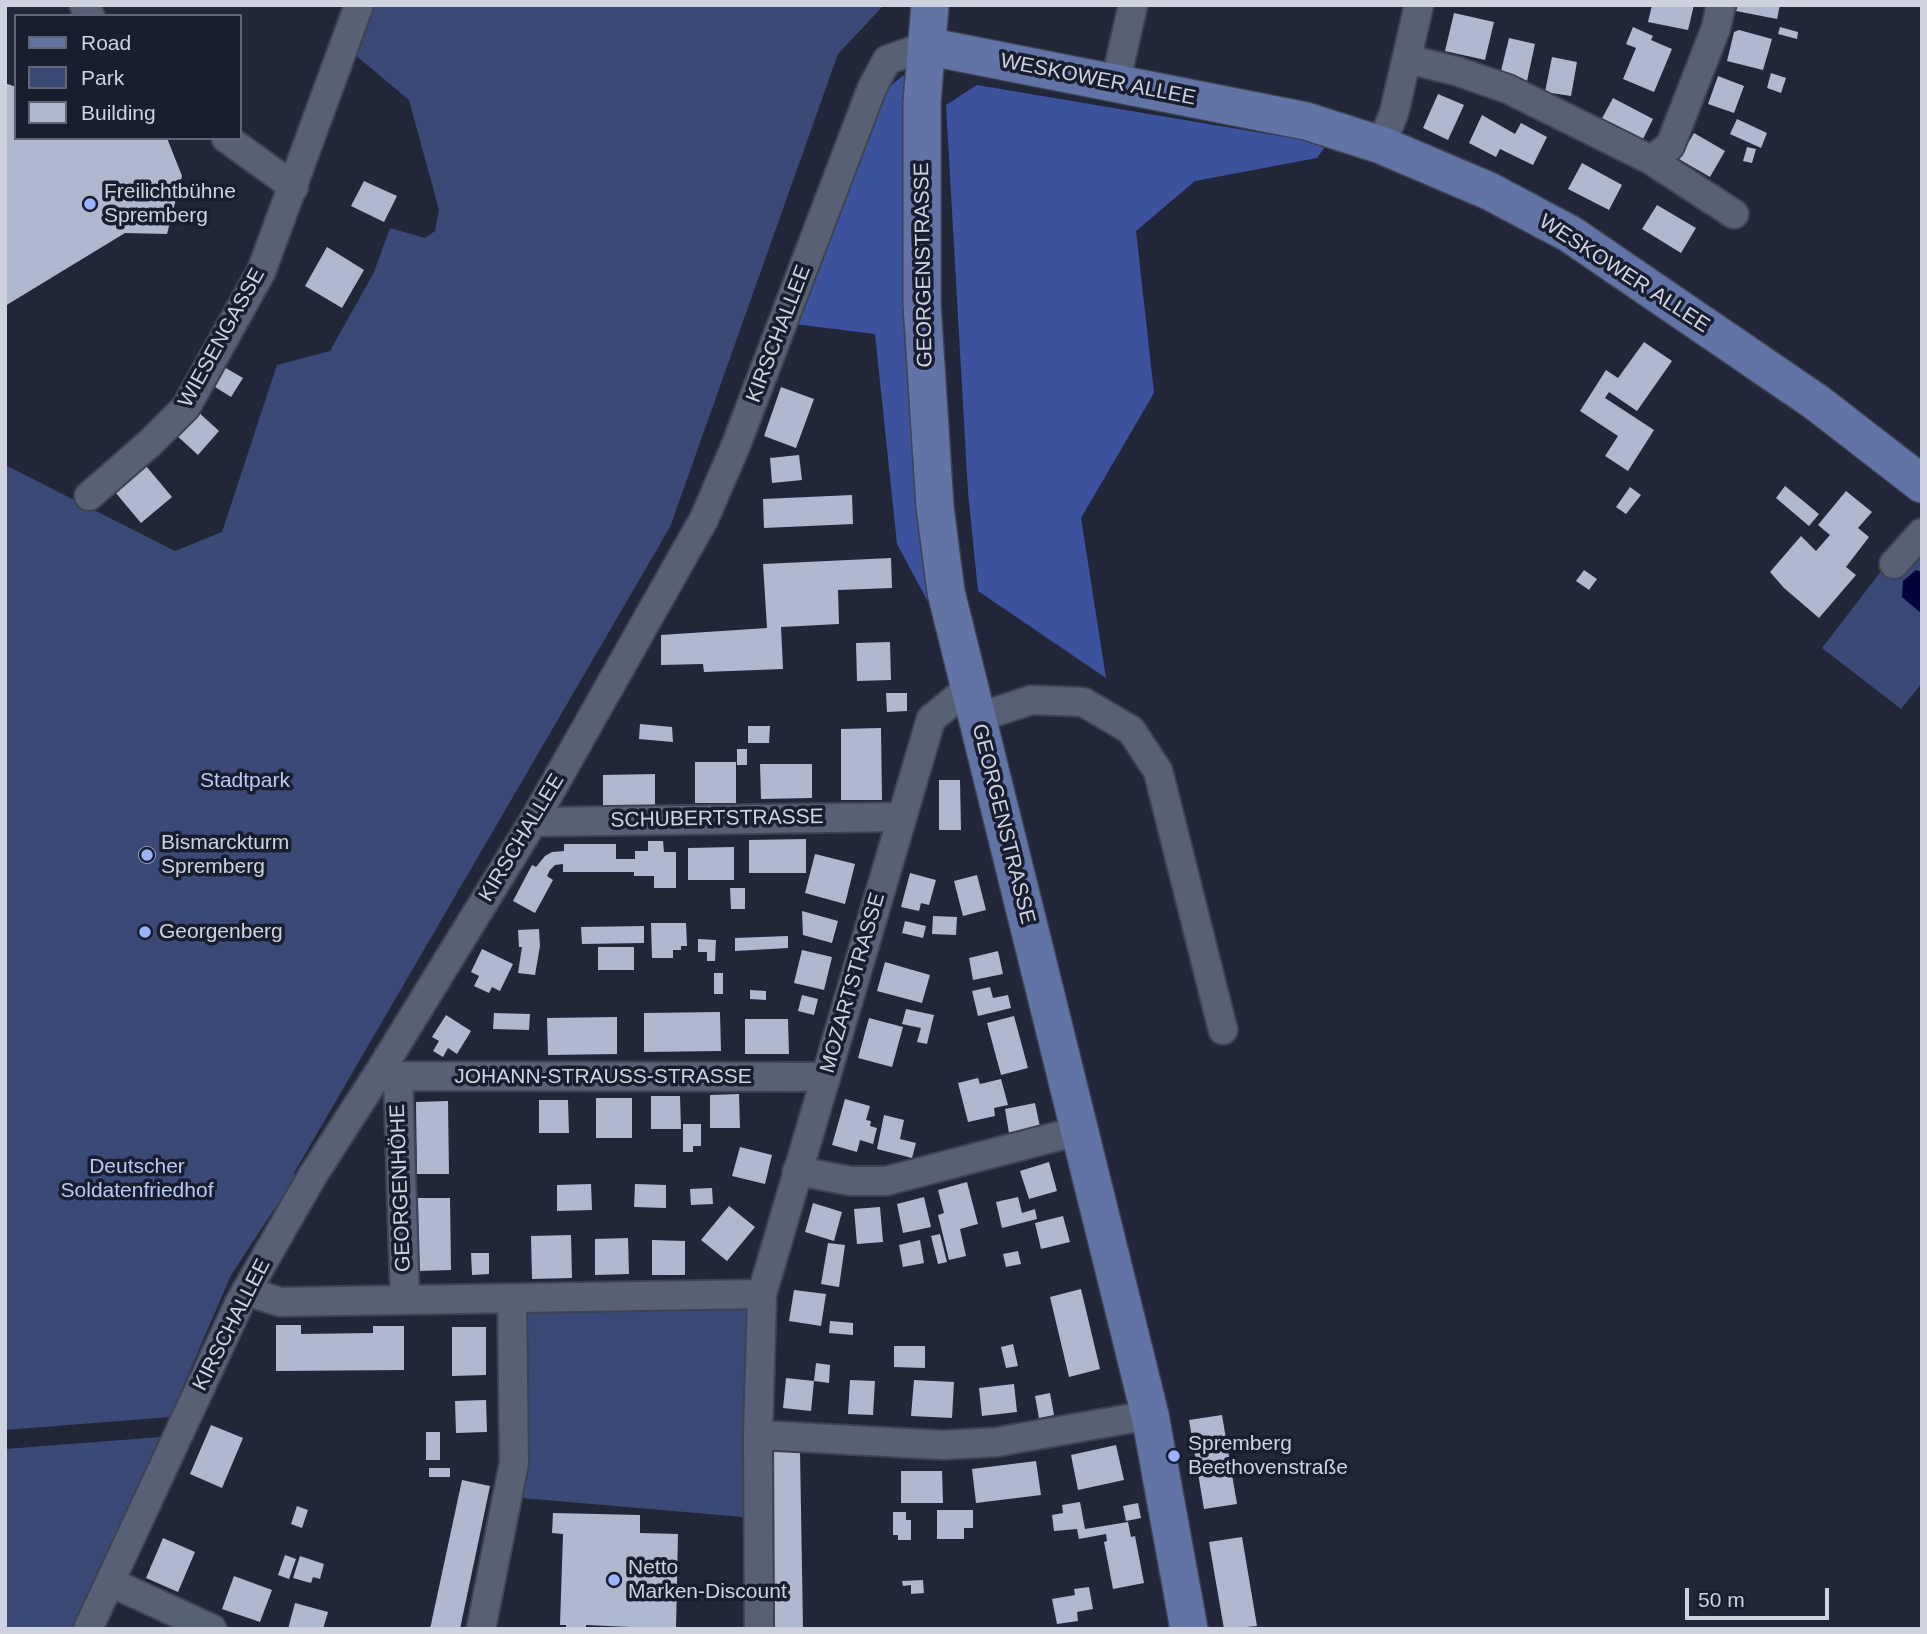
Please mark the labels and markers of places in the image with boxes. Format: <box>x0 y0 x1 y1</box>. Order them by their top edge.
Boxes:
place label: Freilichtbühne Spremberg <box>104 179 236 229</box>
marker: Freilichtbühne Spremberg <box>82 196 98 212</box>
place label: Bismarckturm Spremberg <box>161 830 289 880</box>
marker: Bismarckturm Spremberg <box>139 847 155 863</box>
place label: Georgenberg <box>159 919 283 945</box>
marker: Georgenberg <box>137 924 153 940</box>
place label: Spremberg Beethovenstraße <box>1188 1431 1348 1481</box>
marker: Spremberg Beethovenstraße <box>1166 1448 1182 1464</box>
place label: Netto Marken-Discount <box>628 1555 787 1605</box>
marker: Netto Marken-Discount <box>606 1572 622 1588</box>

